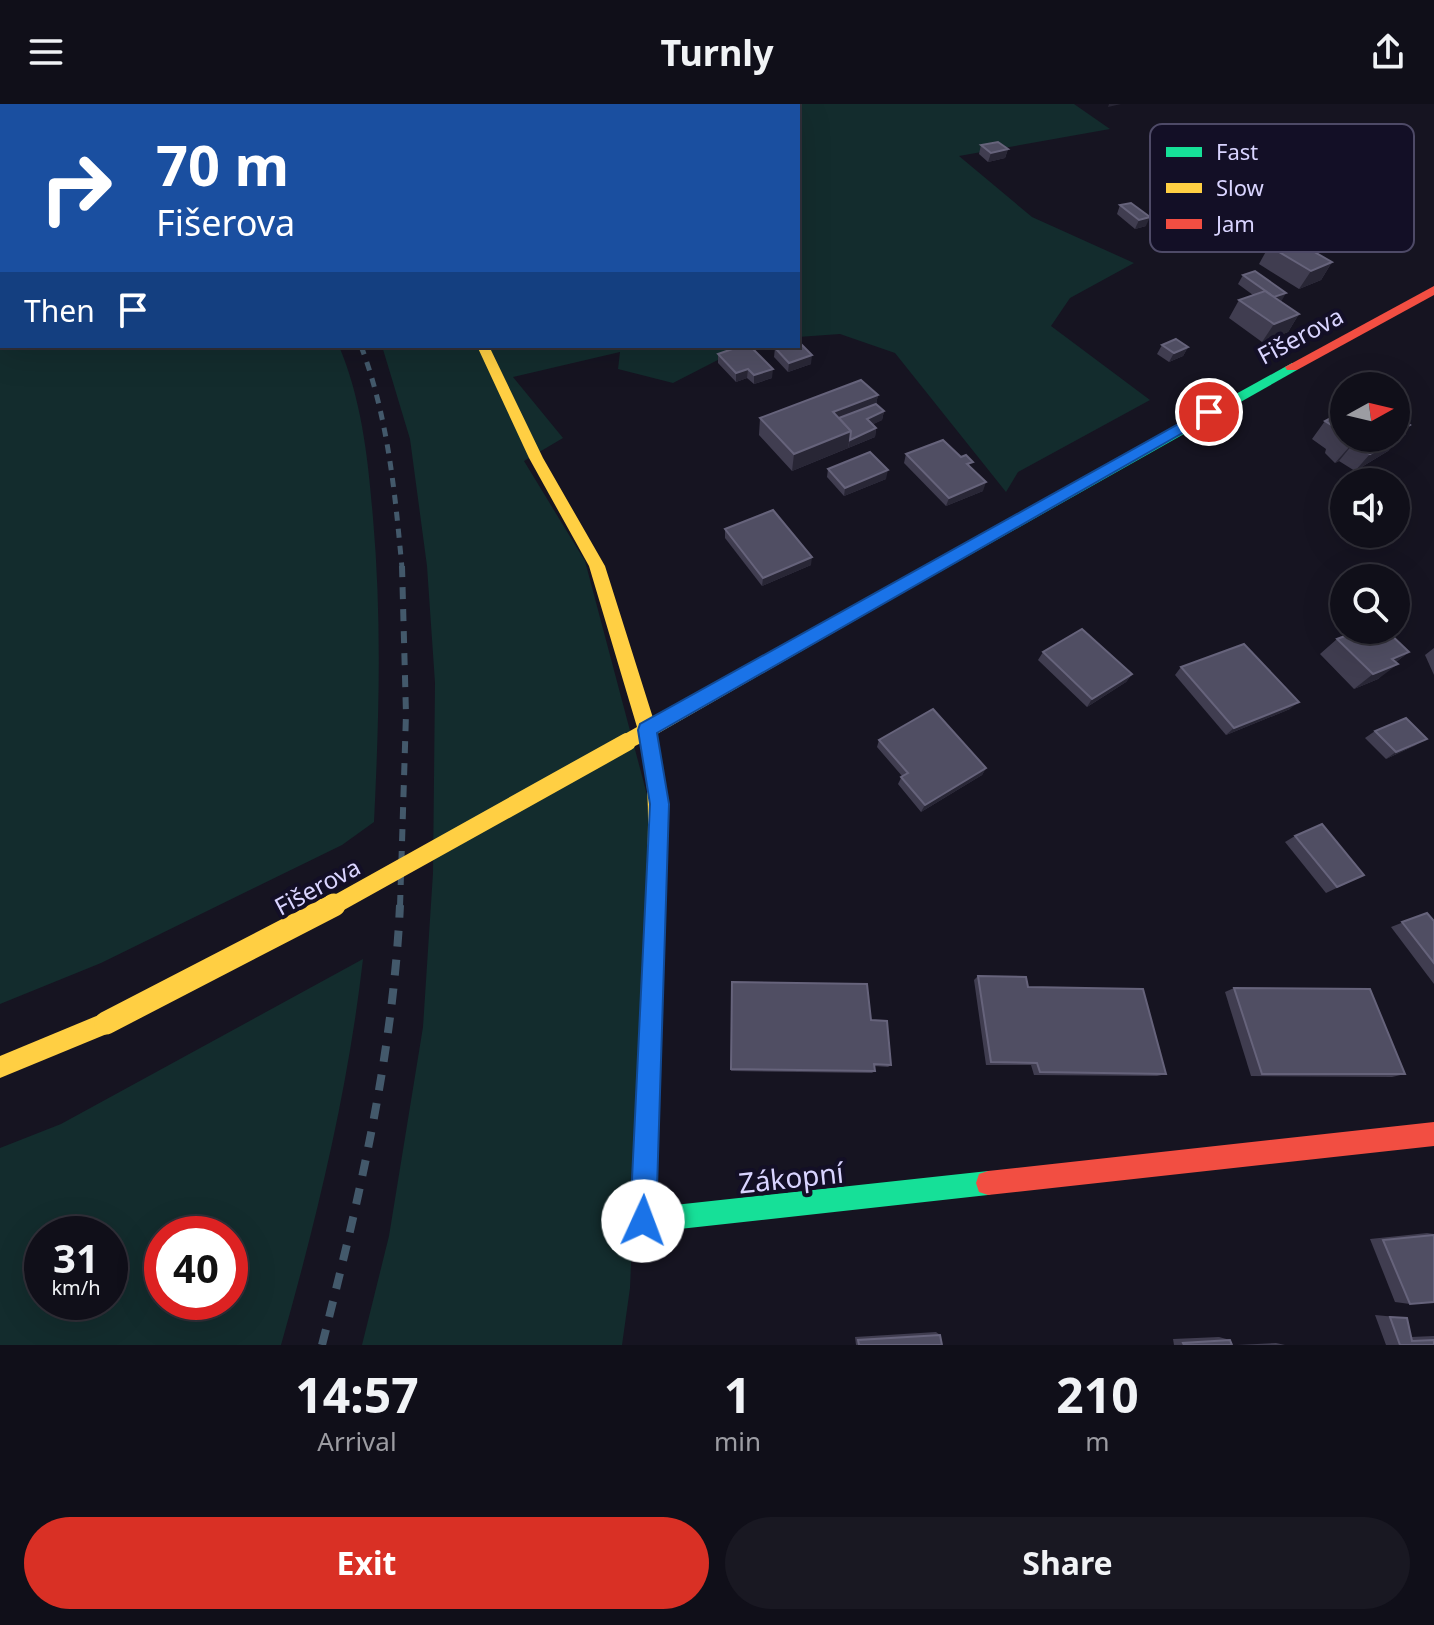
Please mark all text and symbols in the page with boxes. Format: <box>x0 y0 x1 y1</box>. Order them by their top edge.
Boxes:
text: Turnly <box>660 28 774 77</box>
icon: menu <box>24 30 68 74</box>
icon: share <box>1366 30 1410 74</box>
legend <box>1150 124 1414 252</box>
text: 70 m <box>156 126 289 202</box>
icon: right <box>24 136 128 240</box>
text: Fast <box>1216 136 1258 166</box>
text: Slow <box>1216 172 1265 202</box>
text: Fišerova <box>156 198 295 247</box>
text: Jam <box>1214 208 1255 238</box>
icon: arrive <box>111 288 155 332</box>
text: Then <box>24 290 95 331</box>
street label: Fišerova <box>1251 299 1349 371</box>
north arrow <box>1330 372 1410 452</box>
map controls <box>1330 372 1410 644</box>
pin <box>1175 378 1243 446</box>
icon: arrive <box>1187 390 1231 434</box>
button: sound <box>1330 468 1410 548</box>
button: search <box>1330 564 1410 644</box>
street label: Fišerova <box>268 850 366 922</box>
street label: Zákopní <box>737 1153 846 1201</box>
position arrow <box>601 1179 685 1263</box>
speed limit sign: 40 <box>144 1216 248 1320</box>
text: 31 <box>53 1230 99 1285</box>
text: km/h <box>51 1274 101 1301</box>
text: 14:57 <box>295 1362 419 1427</box>
text: 1 <box>724 1362 751 1427</box>
text: 210 <box>1056 1362 1139 1427</box>
text: Arrival <box>317 1423 397 1459</box>
text: min <box>714 1423 761 1459</box>
text: m <box>1085 1423 1110 1459</box>
button: Exit <box>24 1517 709 1609</box>
button: Share <box>725 1517 1410 1609</box>

